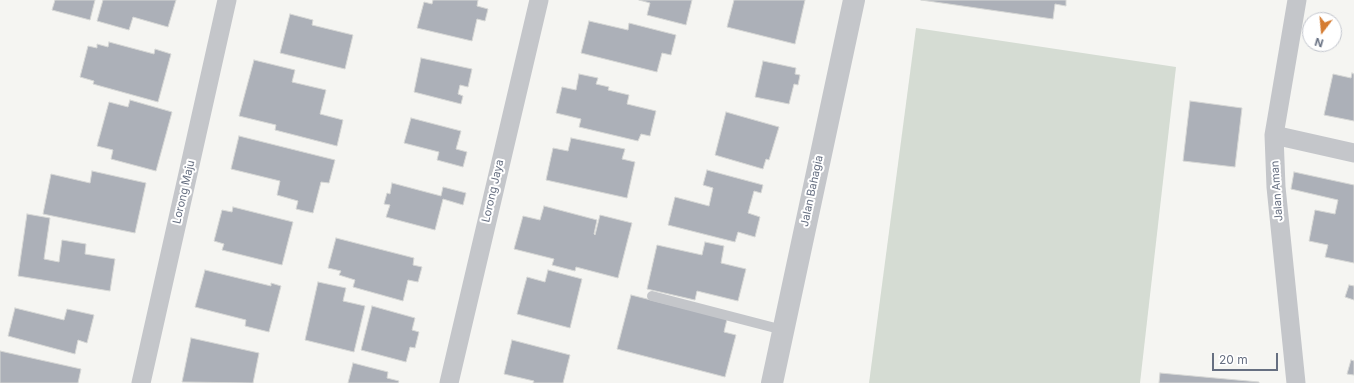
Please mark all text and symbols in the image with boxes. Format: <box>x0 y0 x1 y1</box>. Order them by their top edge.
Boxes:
north arrow <box>1302 12 1342 52</box>
text: N <box>1313 35 1325 50</box>
street label: Jalan Bahagia <box>798 154 826 228</box>
street label: Lorong Jaya <box>479 158 507 224</box>
street label: Lorong Maju <box>170 159 198 225</box>
street label: Jalan Aman <box>1268 160 1286 222</box>
scale bar <box>1214 345 1280 371</box>
text: 20 m <box>1219 352 1248 367</box>

